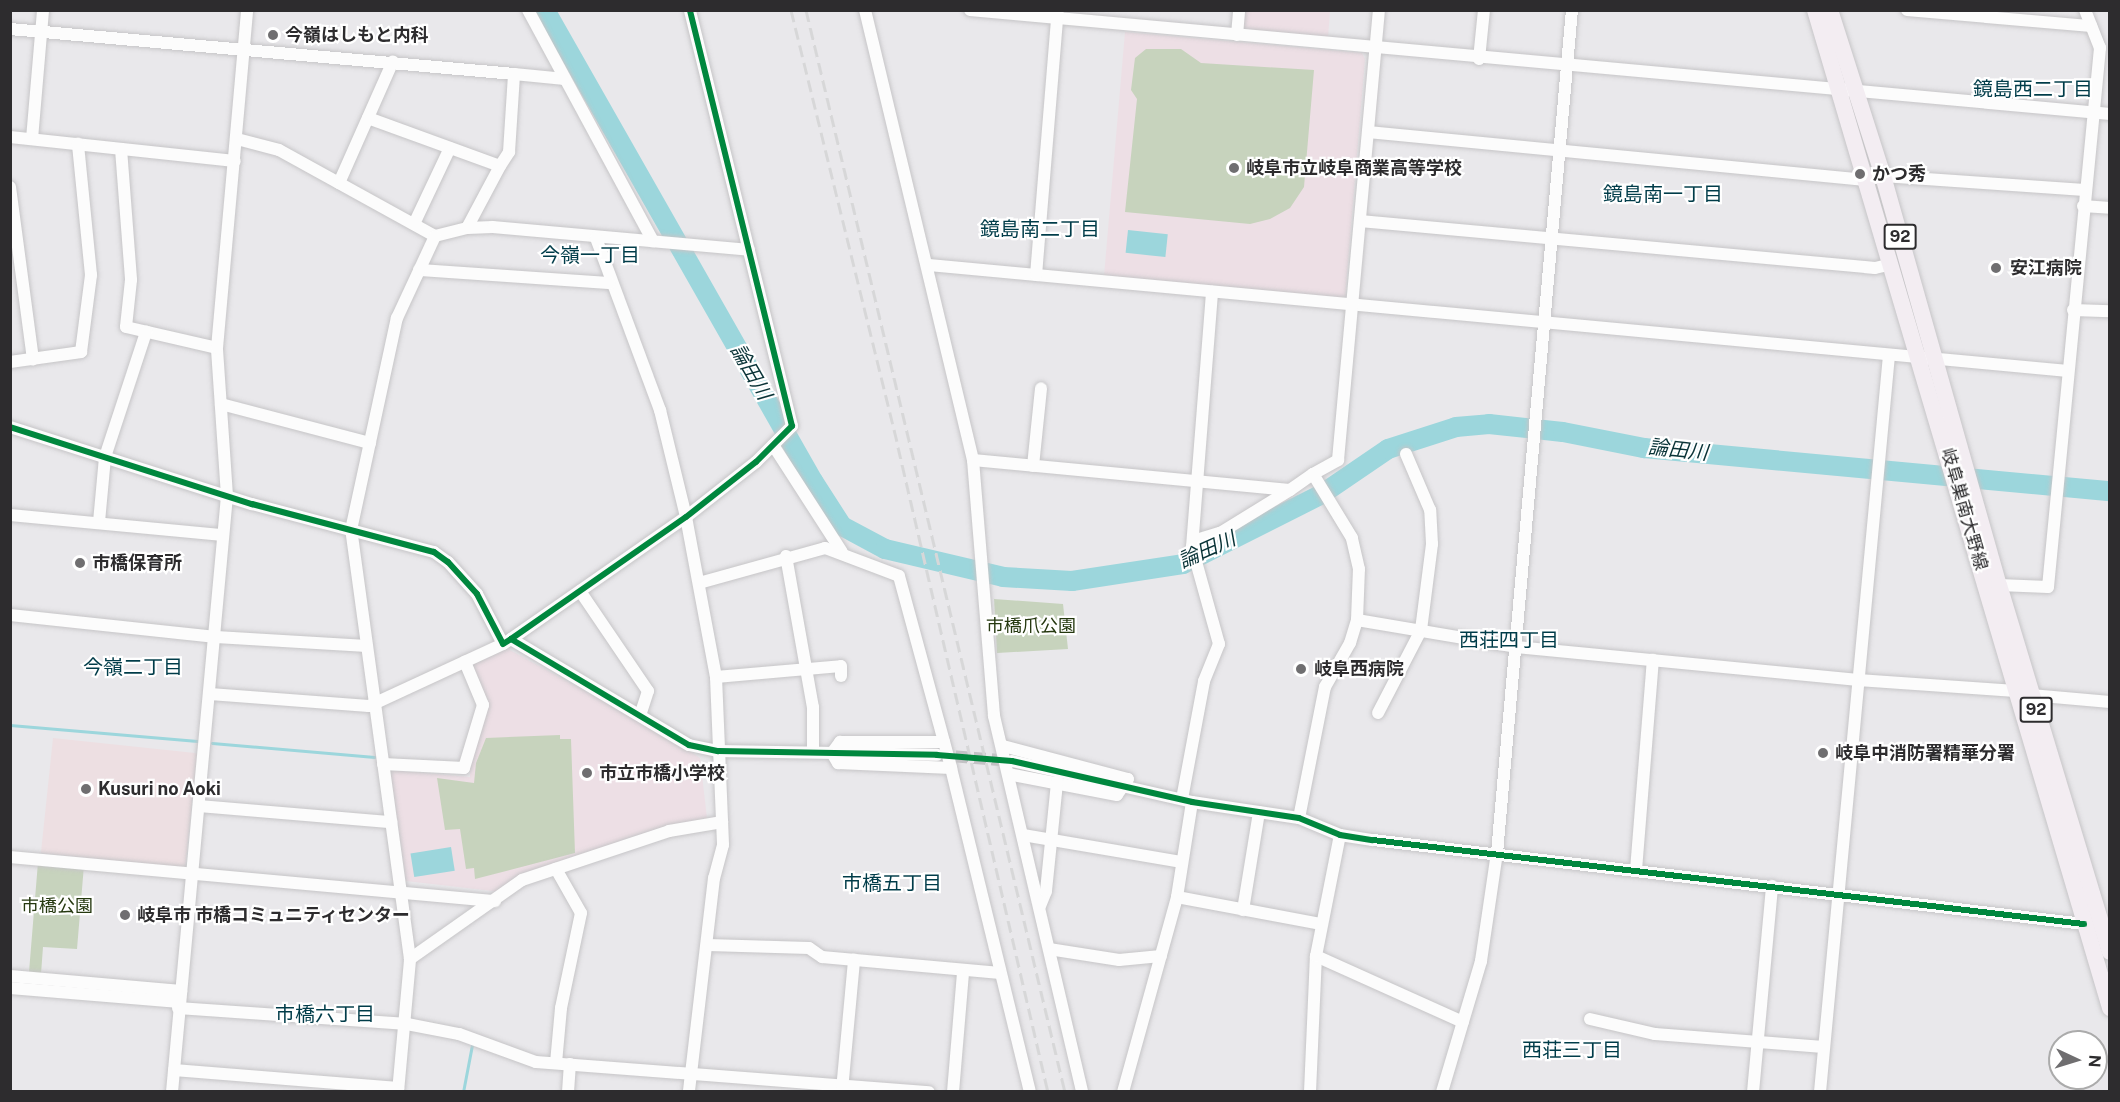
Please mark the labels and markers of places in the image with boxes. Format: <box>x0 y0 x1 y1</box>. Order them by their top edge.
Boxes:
place label: 今嶺はしもと内科 <box>285 24 429 46</box>
marker: 今嶺はしもと内科 <box>266 28 280 42</box>
place label: 岐阜市立岐阜商業高等学校 <box>1246 157 1462 179</box>
marker: 岐阜市立岐阜商業高等学校 <box>1227 161 1241 175</box>
place label: かつ秀 <box>1872 163 1926 185</box>
marker: かつ秀 <box>1853 167 1867 181</box>
place label: 安江病院 <box>2010 257 2082 279</box>
marker: 安江病院 <box>1987 259 2005 277</box>
place label: 市橋保育所 <box>92 552 182 574</box>
marker: 市橋保育所 <box>73 556 87 570</box>
place label: 岐阜西病院 <box>1314 658 1404 680</box>
marker: 岐阜西病院 <box>1292 660 1310 678</box>
place label: 岐阜中消防署精華分署 <box>1835 742 2015 764</box>
marker: 岐阜中消防署精華分署 <box>1816 746 1830 760</box>
place label: 市立市橋小学校 <box>599 762 725 784</box>
marker: 市立市橋小学校 <box>580 766 594 780</box>
place label: Kusuri no Aoki <box>98 778 221 800</box>
marker: Kusuri no Aoki <box>79 782 93 796</box>
place label: 岐阜市 市橋コミュニティセンター <box>137 904 411 926</box>
marker: 岐阜市 市橋コミュニティセンター <box>118 908 132 922</box>

